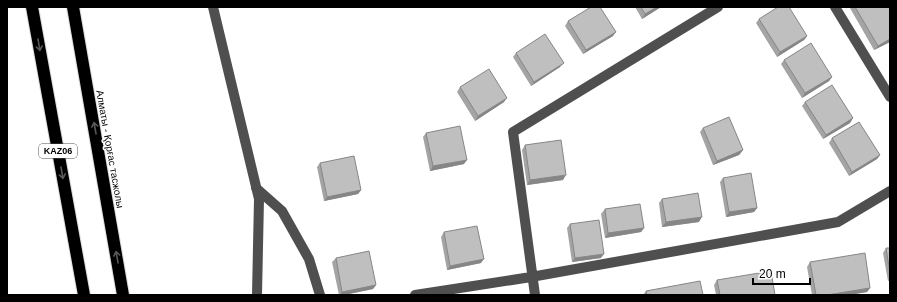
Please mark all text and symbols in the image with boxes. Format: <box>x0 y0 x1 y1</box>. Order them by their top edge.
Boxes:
one-way arrow <box>35 38 43 51</box>
street label: Алматы - Қорғас тасжолы <box>94 89 126 209</box>
one-way arrow <box>90 122 98 135</box>
road number: KAZ06 <box>39 144 77 158</box>
one-way arrow <box>58 166 66 179</box>
one-way arrow <box>113 250 121 263</box>
scale bar <box>753 260 810 286</box>
text: 20 m <box>759 267 786 281</box>

